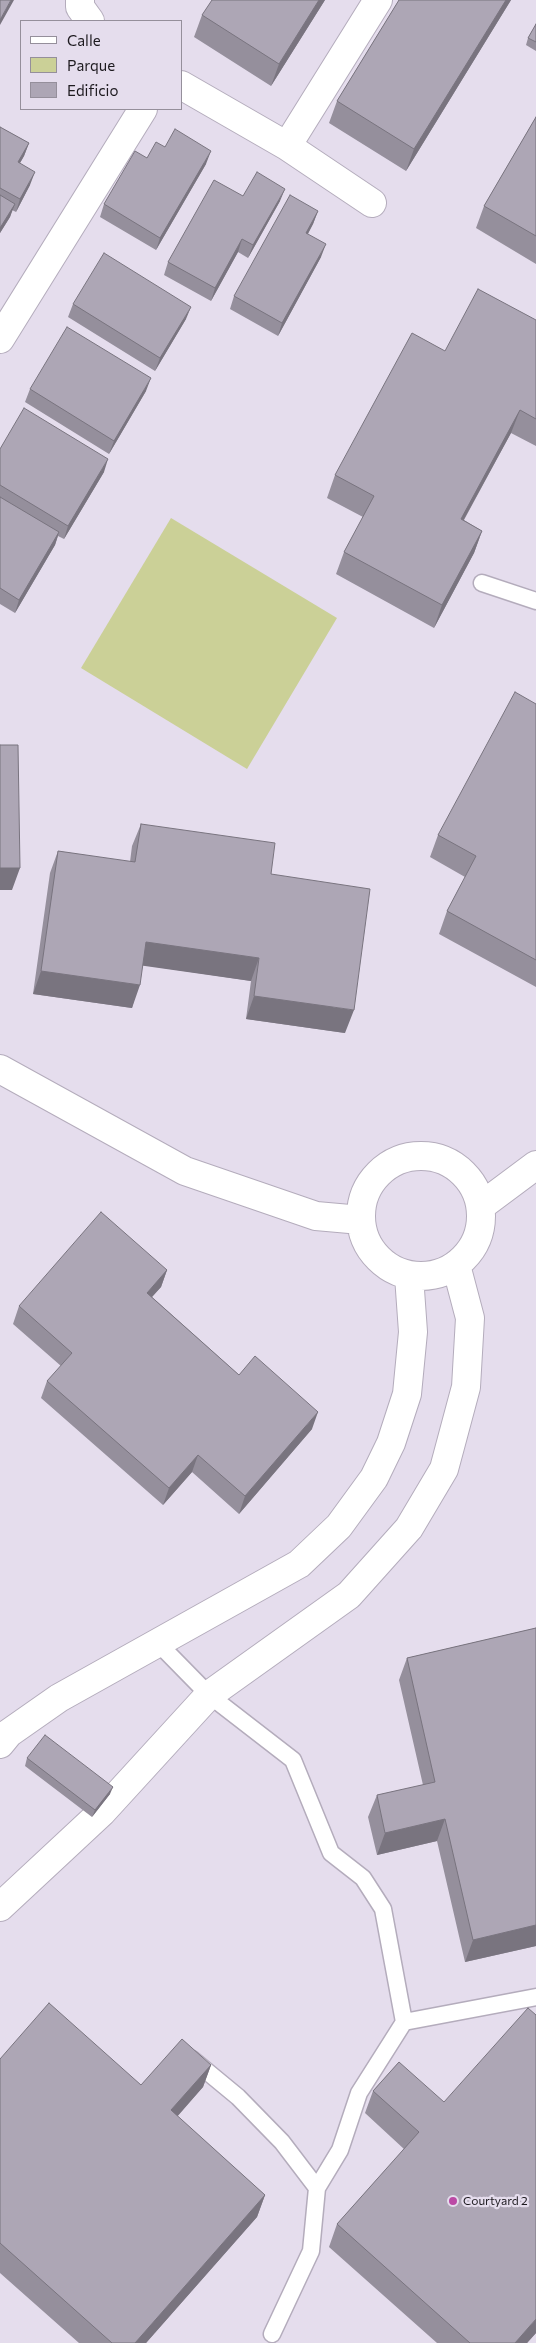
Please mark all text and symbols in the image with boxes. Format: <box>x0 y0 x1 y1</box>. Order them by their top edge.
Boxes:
legend <box>20 20 182 110</box>
text: Calle <box>67 31 101 49</box>
text: Parque <box>67 56 115 74</box>
text: Edificio <box>67 81 118 99</box>
place label: Courtyard 2 <box>463 2194 528 2208</box>
marker: Courtyard 2 <box>447 2195 459 2207</box>

